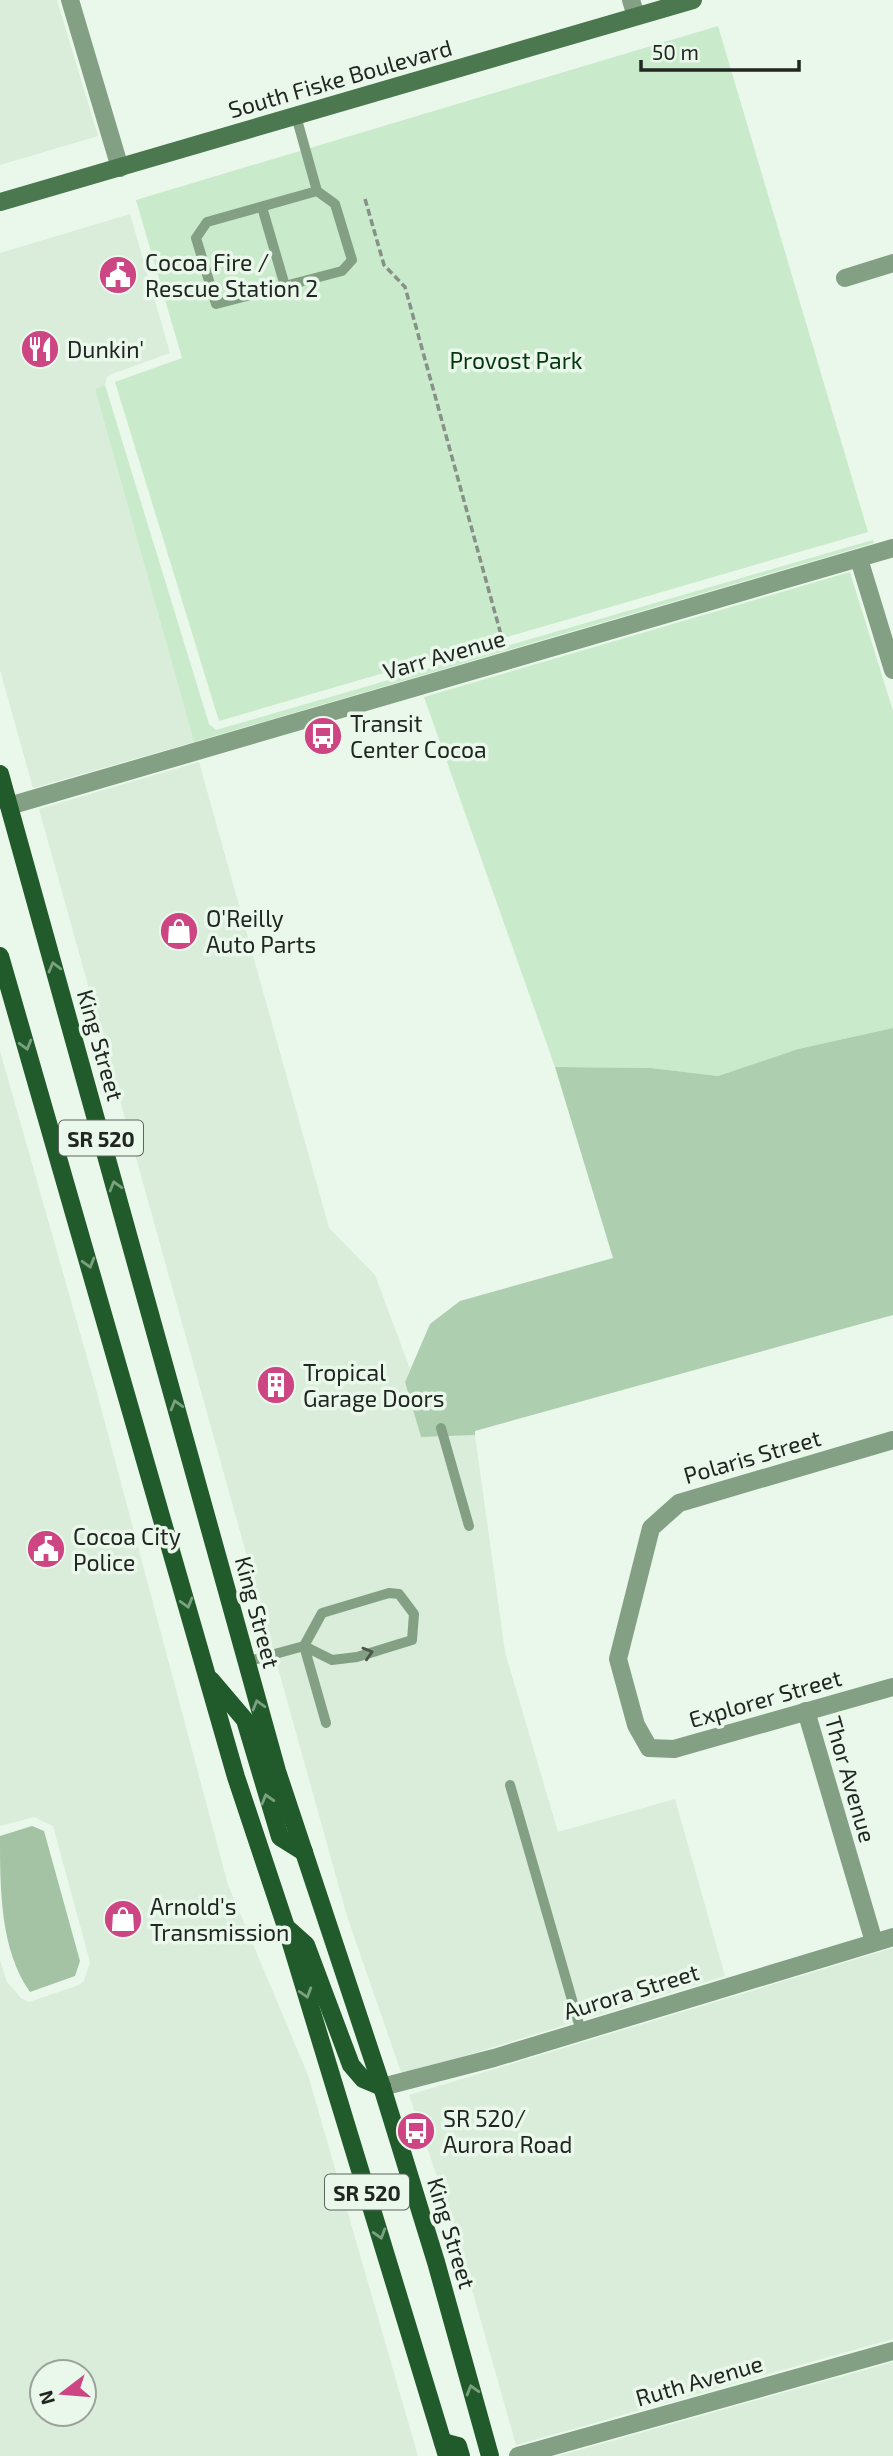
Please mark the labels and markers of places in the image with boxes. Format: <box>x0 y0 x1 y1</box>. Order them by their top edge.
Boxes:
place label: Cocoa Fire / Rescue Station 2 <box>145 248 318 302</box>
public building icon: Cocoa Fire / Rescue Station 2 <box>97 254 139 296</box>
restaurant icon: Dunkin' <box>19 328 61 370</box>
place label: Dunkin' <box>67 335 144 363</box>
place label: Transit Center Cocoa <box>350 709 487 763</box>
bus stop icon: Transit Center Cocoa <box>302 715 344 757</box>
place label: O'Reilly Auto Parts <box>206 904 316 958</box>
shop icon: O'Reilly Auto Parts <box>158 910 200 952</box>
place label: Tropical Garage Doors <box>303 1358 444 1412</box>
building icon: Tropical Garage Doors <box>255 1364 297 1406</box>
place label: Cocoa City Police <box>73 1522 181 1576</box>
public building icon: Cocoa City Police <box>25 1528 67 1570</box>
place label: Arnold's Transmission <box>150 1892 289 1946</box>
shop icon: Arnold's Transmission <box>102 1898 144 1940</box>
place label: SR 520/ Aurora Road <box>443 2104 572 2158</box>
bus stop icon: SR 520/ Aurora Road <box>395 2110 437 2152</box>

